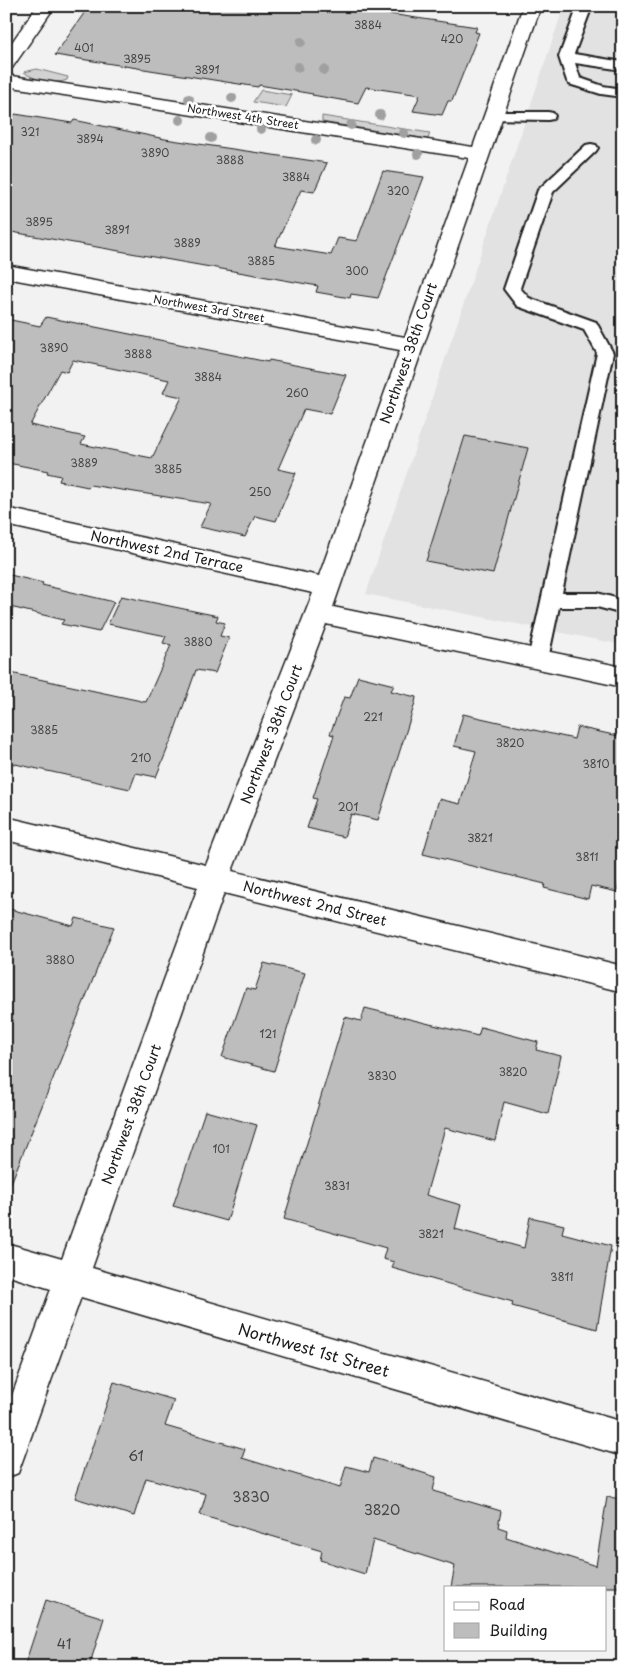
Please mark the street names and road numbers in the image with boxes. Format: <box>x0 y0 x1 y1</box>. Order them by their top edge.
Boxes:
street label: Northwest 4th Street <box>186 99 300 133</box>
street label: Northwest 38th Court <box>374 279 442 426</box>
street label: Northwest 3rd Street <box>152 290 266 326</box>
street label: Northwest 2nd Terrace <box>89 525 245 577</box>
street label: Northwest 38th Court <box>235 661 307 807</box>
street label: Northwest 2nd Street <box>241 875 389 931</box>
street label: Northwest 38th Court <box>96 1041 166 1187</box>
street label: Northwest 1st Street <box>236 1316 393 1382</box>

